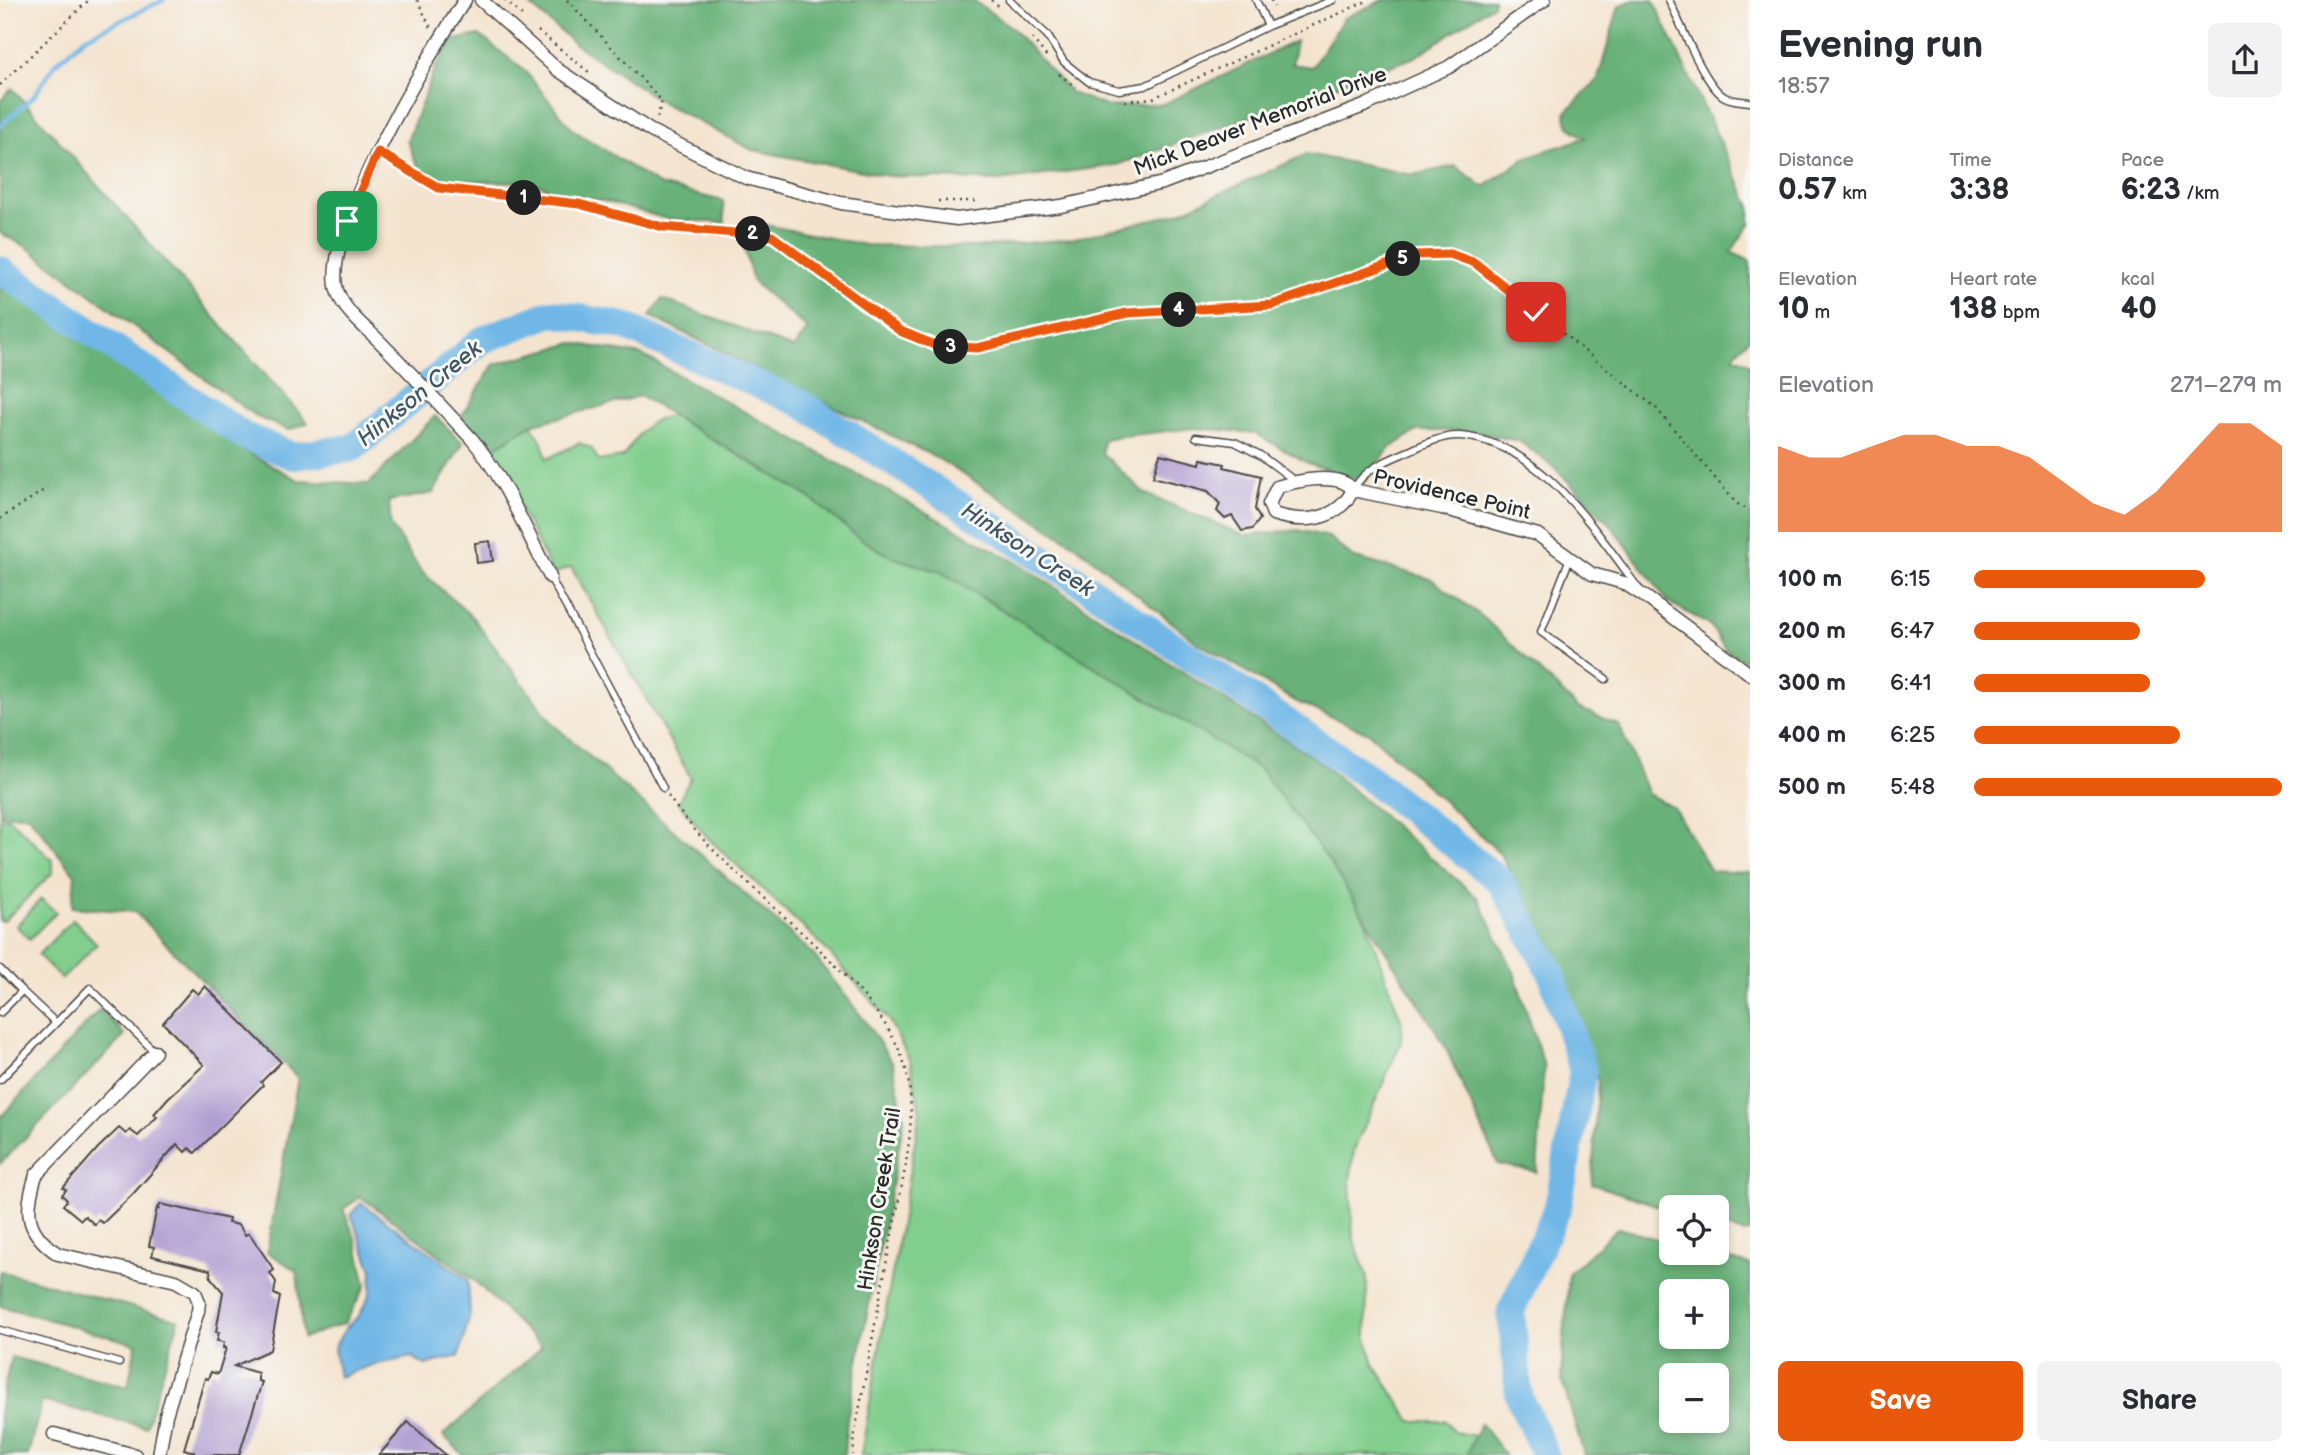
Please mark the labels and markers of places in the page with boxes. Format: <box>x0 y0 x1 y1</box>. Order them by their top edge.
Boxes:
pin: 1 <box>506 180 542 216</box>
pin <box>317 191 377 251</box>
pin: 2 <box>736 216 770 252</box>
pin: 5 <box>1386 242 1420 276</box>
pin <box>1506 282 1566 342</box>
pin: 4 <box>1162 292 1196 328</box>
pin: 3 <box>934 330 968 364</box>

